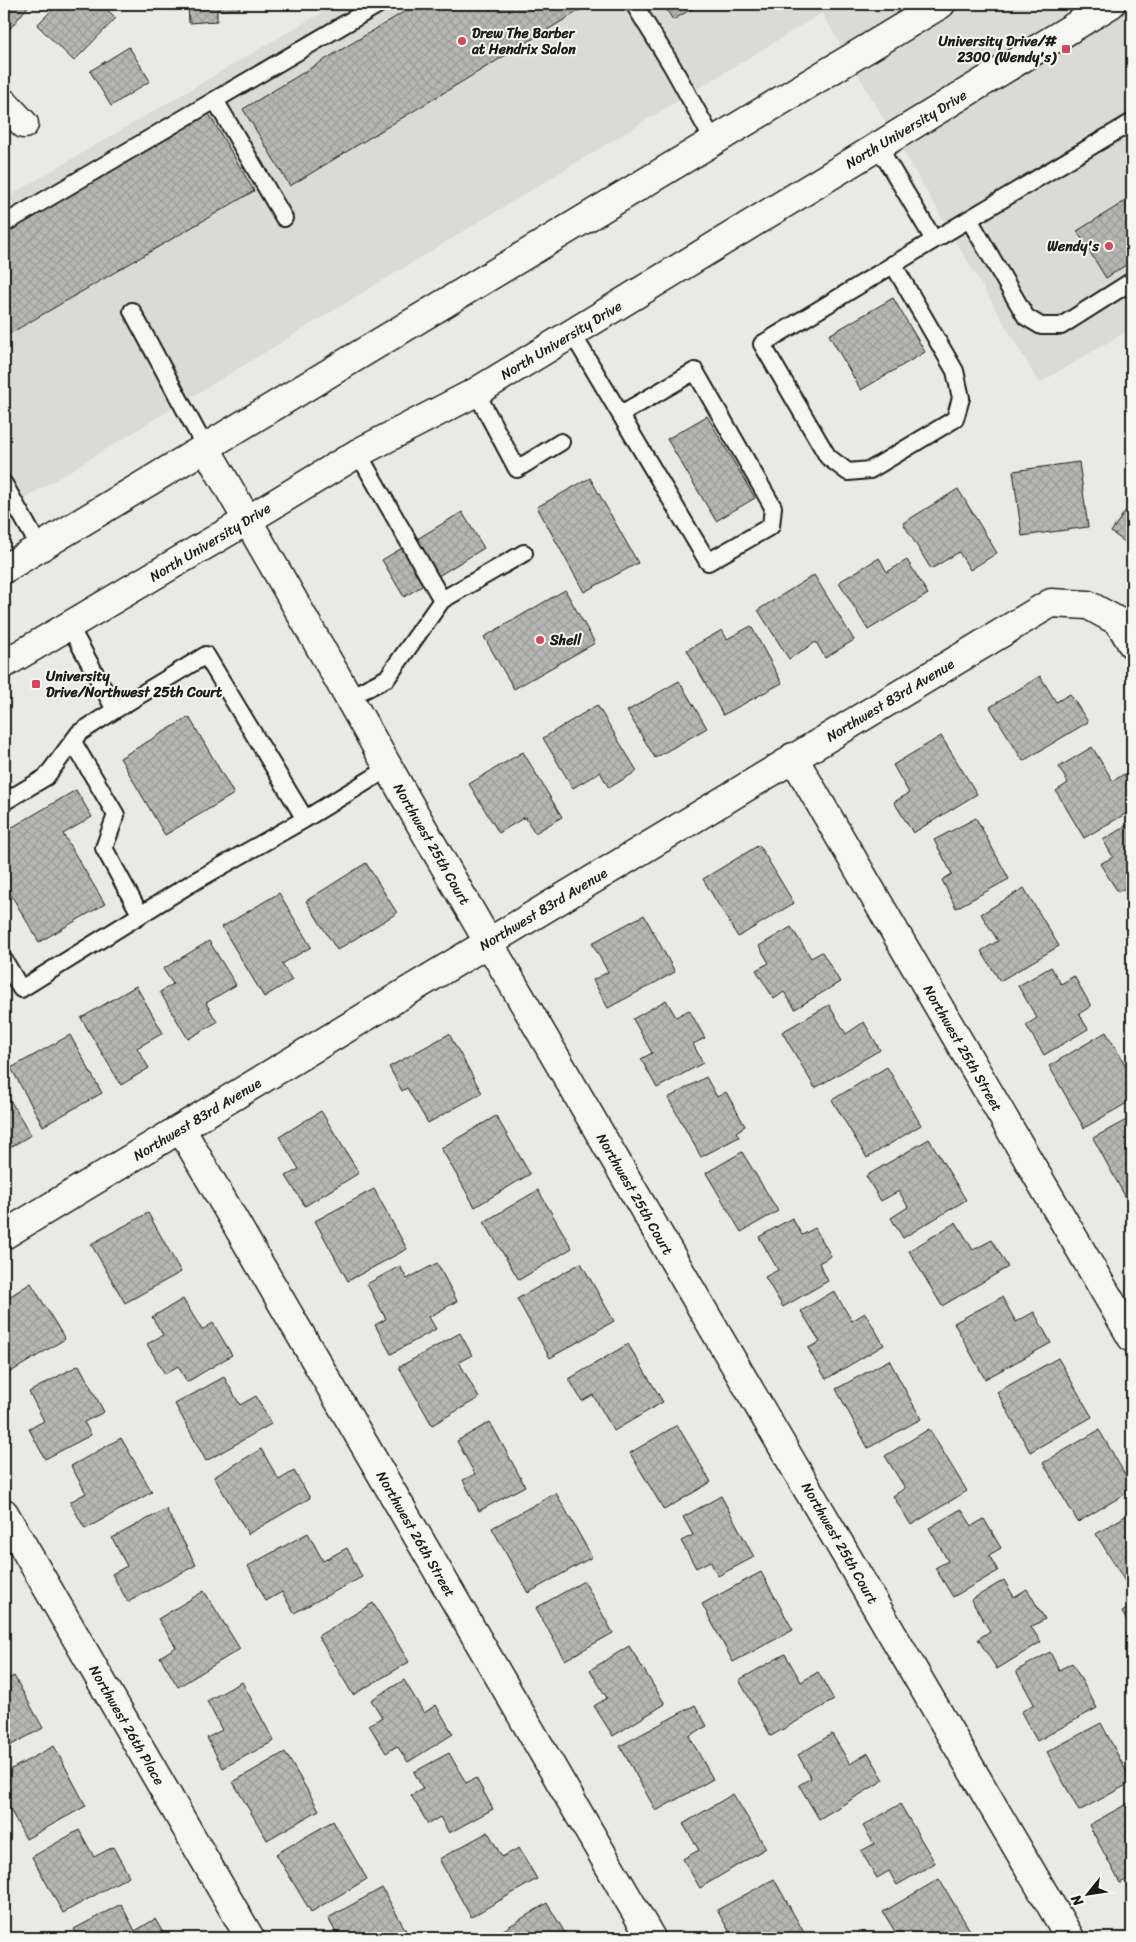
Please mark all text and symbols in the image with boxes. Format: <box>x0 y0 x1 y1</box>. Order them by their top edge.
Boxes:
place label: Drew The Barber at Hendrix Salon <box>471 21 576 62</box>
place label: University Drive/# 2300 (Wendy's) <box>939 29 1058 70</box>
marker: Drew The Barber at Hendrix Salon <box>456 35 468 47</box>
marker: University Drive/# 2300 (Wendy's) <box>1060 43 1072 55</box>
street label: North University Drive <box>840 83 972 176</box>
place label: Wendy's <box>1047 234 1100 259</box>
marker: Wendy's <box>1103 240 1115 252</box>
street label: North University Drive <box>495 294 627 387</box>
street label: North University Drive <box>144 496 276 589</box>
place label: Shell <box>549 628 582 653</box>
marker: Shell <box>534 634 546 646</box>
street label: Northwest 83rd Avenue <box>821 652 960 749</box>
place label: University Drive/Northwest 25th Court <box>46 664 223 705</box>
marker: University Drive/Northwest 25th Court <box>30 678 42 690</box>
street label: Northwest 25th Court <box>386 778 477 910</box>
street label: Northwest 83rd Avenue <box>474 861 613 958</box>
street label: Northwest 25th Street <box>916 980 1009 1116</box>
street label: Northwest 83rd Avenue <box>128 1071 267 1168</box>
street label: Northwest 25th Court <box>589 1128 680 1260</box>
street label: Northwest 26th Street <box>369 1466 462 1602</box>
street label: Northwest 25th Court <box>794 1477 885 1609</box>
street label: Northwest 26th Place <box>82 1660 171 1790</box>
north arrow <box>1064 1870 1114 1920</box>
text: N <box>1064 1890 1091 1912</box>

